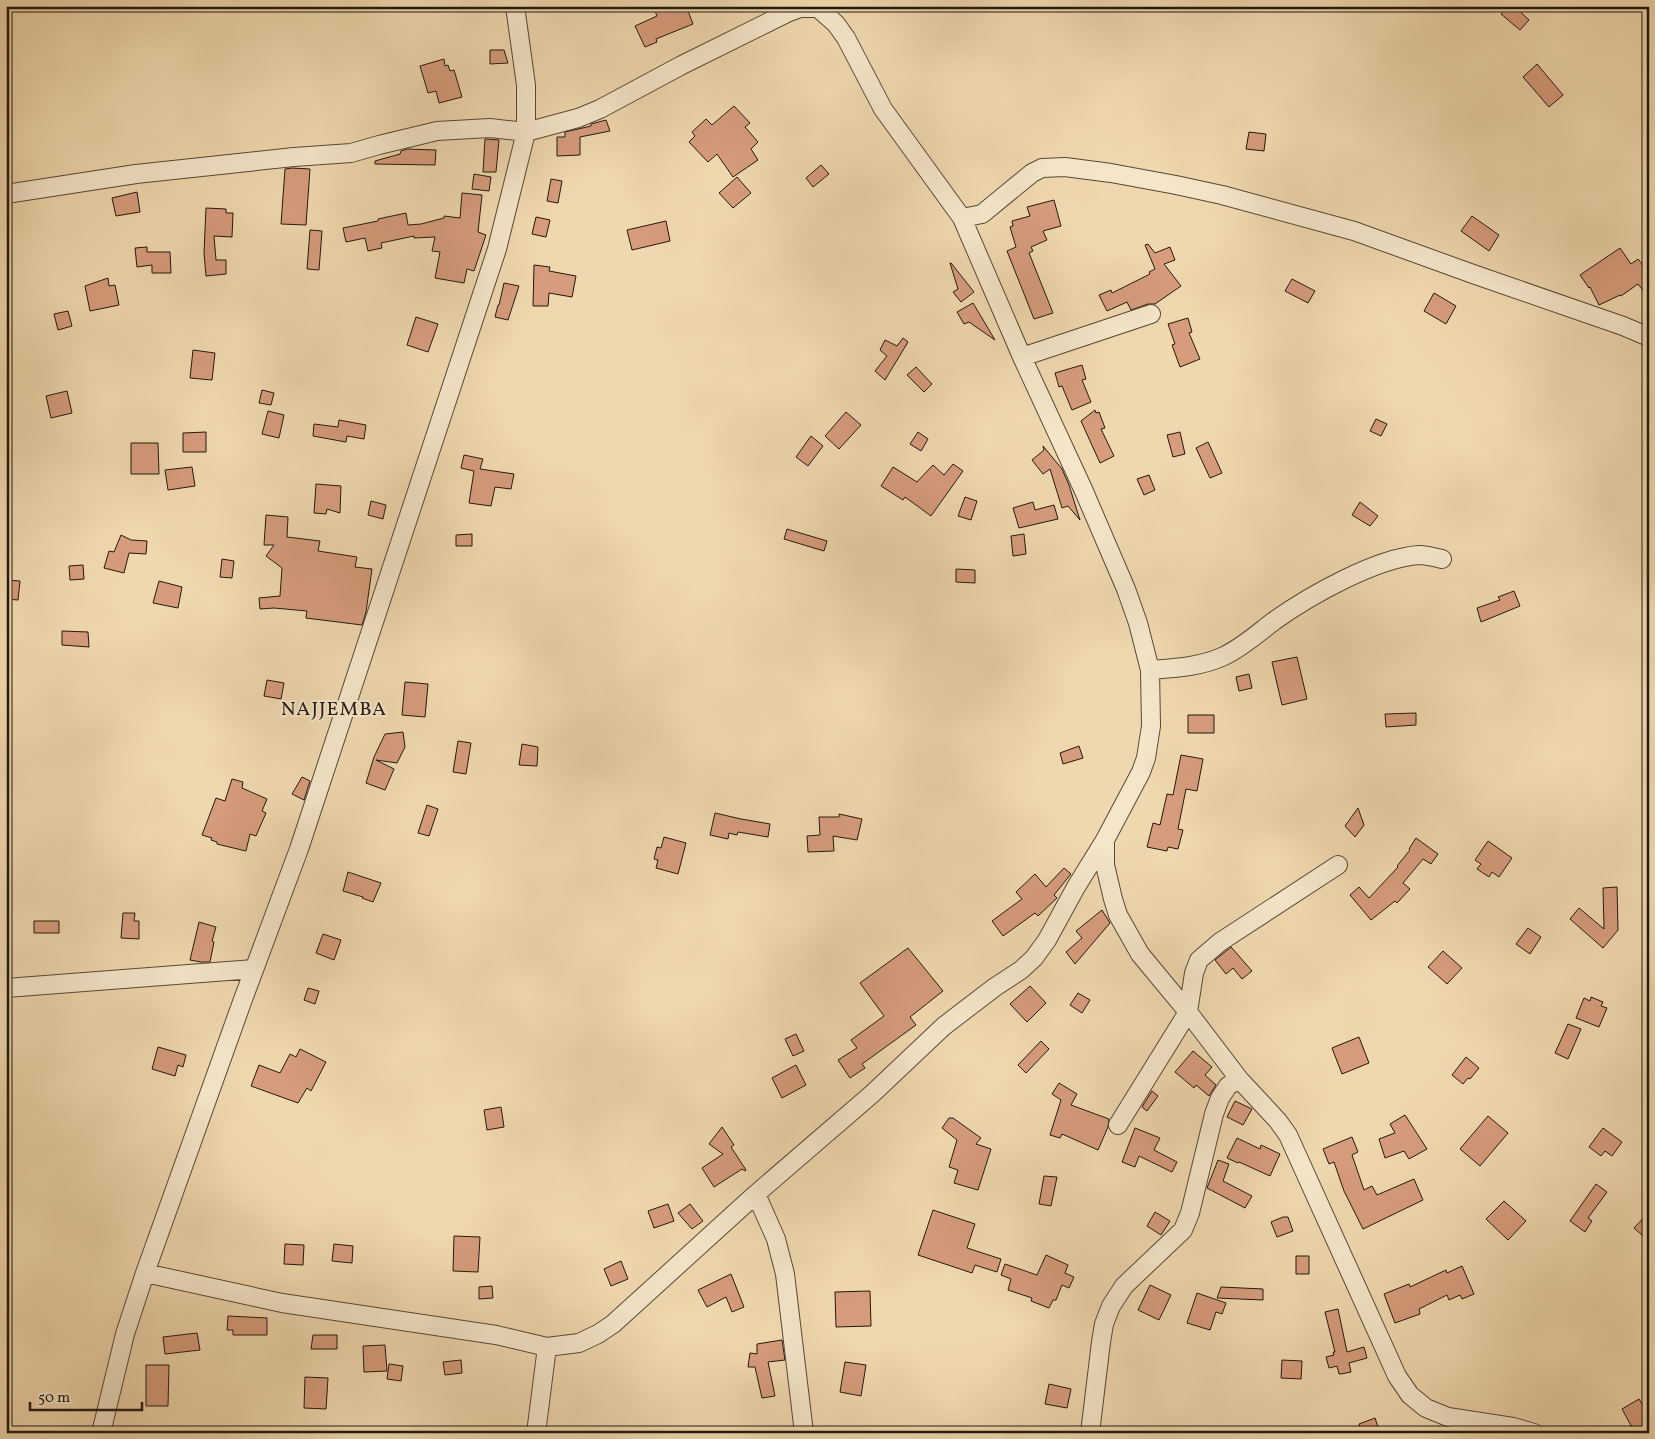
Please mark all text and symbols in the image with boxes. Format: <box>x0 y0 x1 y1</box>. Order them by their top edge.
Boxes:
district label: NAJJEMBA <box>281 696 387 724</box>
scale bar <box>30 1379 142 1411</box>
text: 50 m <box>38 1388 70 1409</box>

